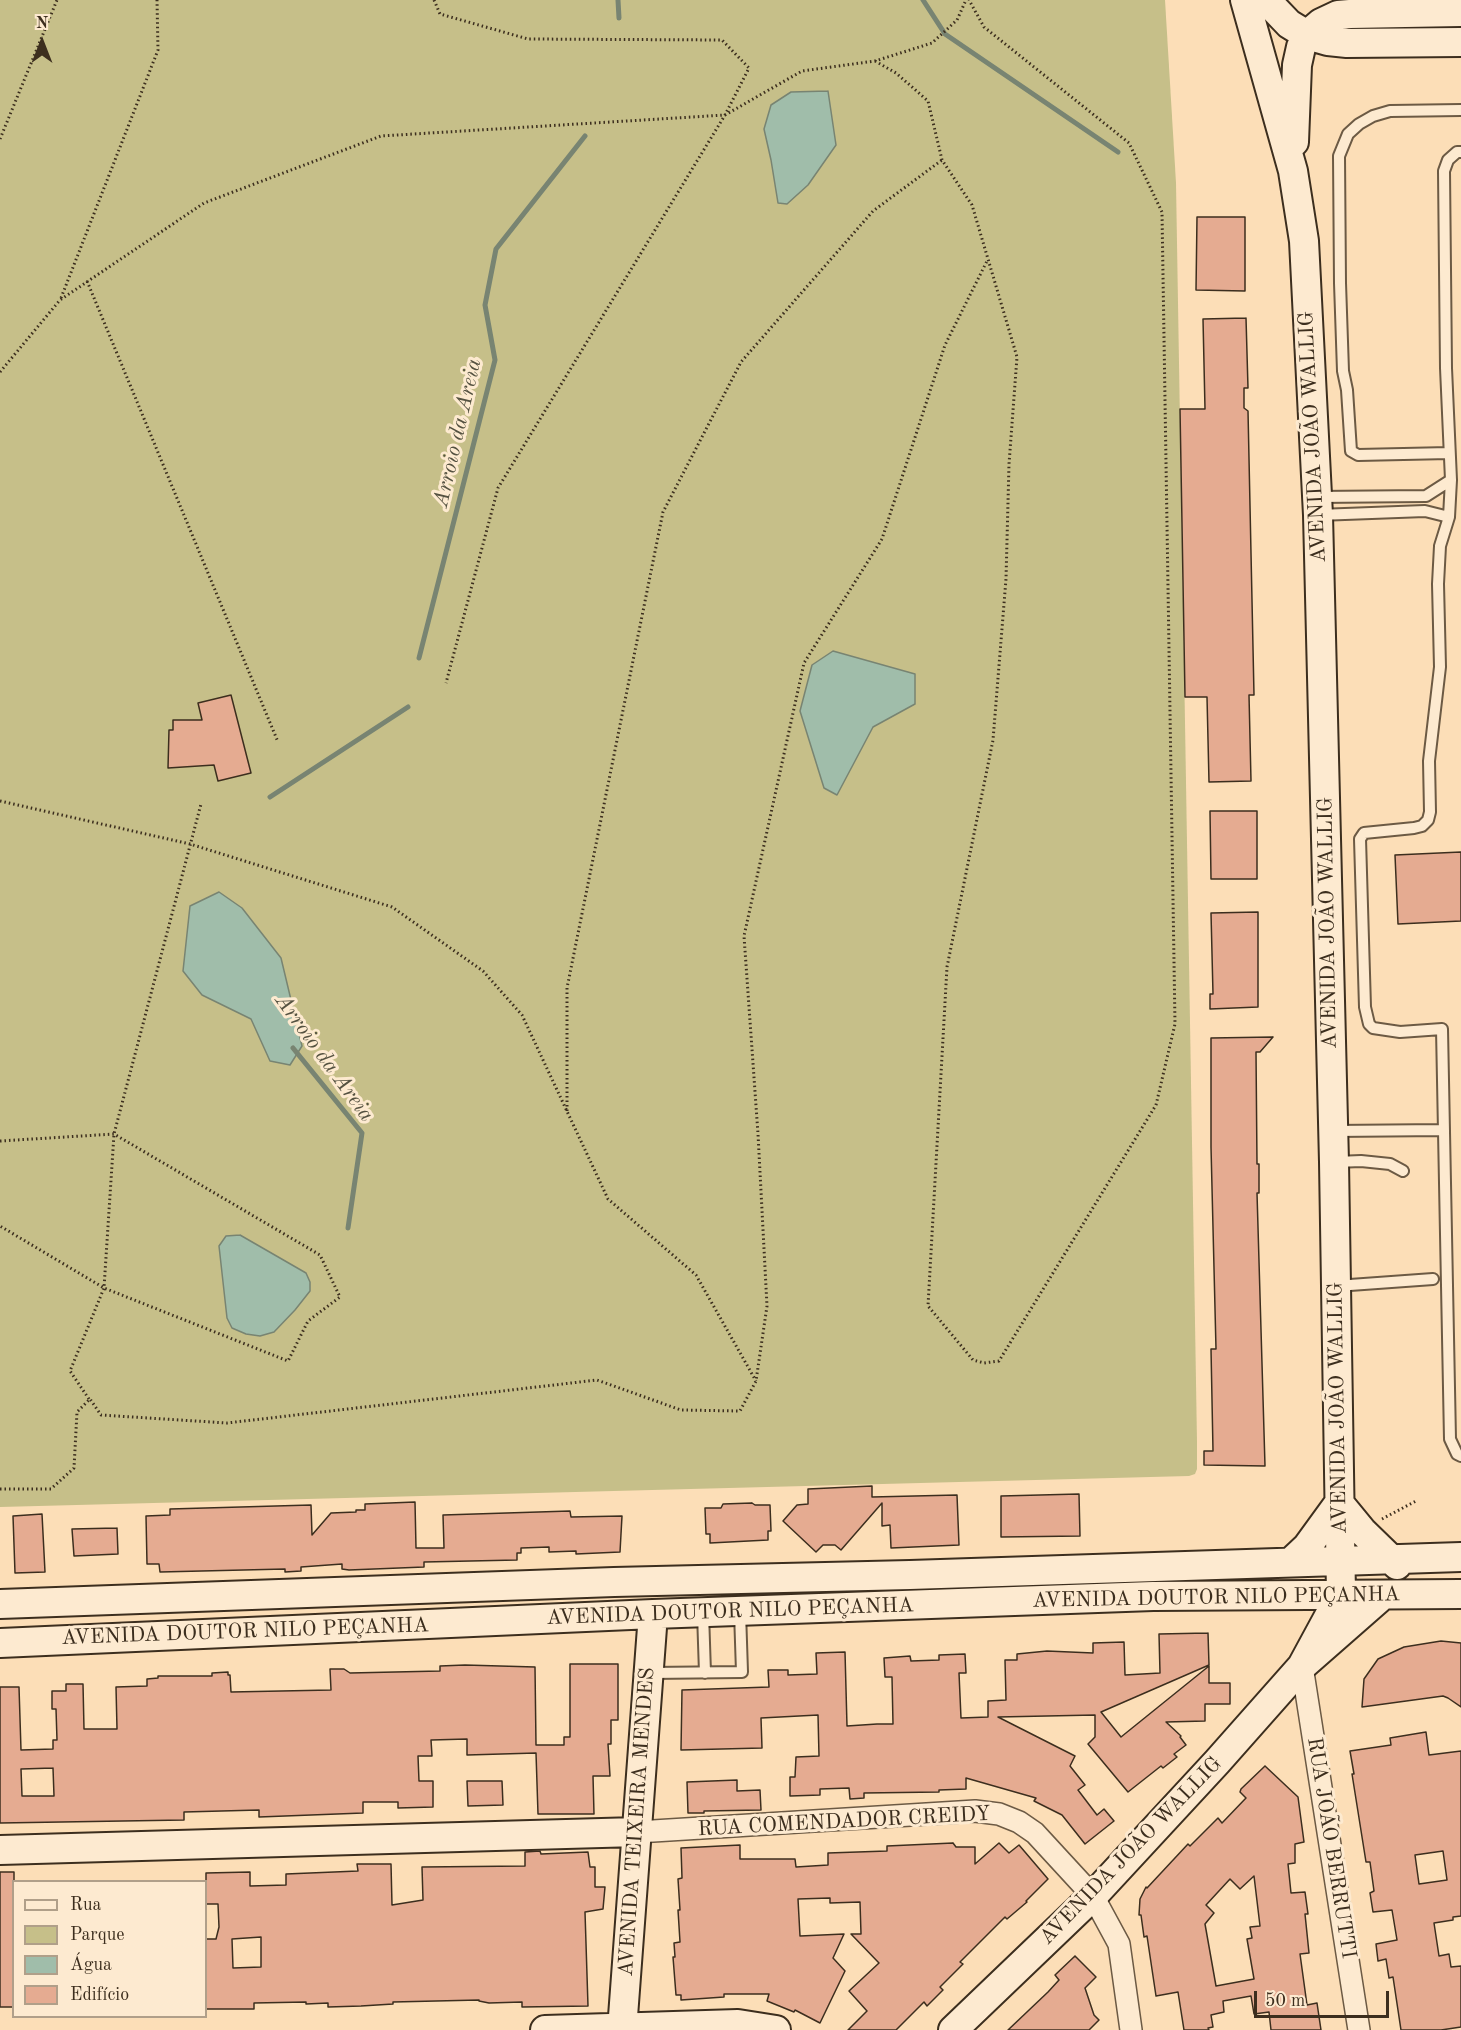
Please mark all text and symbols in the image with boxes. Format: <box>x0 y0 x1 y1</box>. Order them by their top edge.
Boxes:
north arrow <box>12 12 72 72</box>
text: N <box>36 16 48 32</box>
street label: AVENIDA JOÃO WALLIG <box>1294 310 1332 564</box>
water label: Arroio da Areia <box>428 356 488 510</box>
street label: AVENIDA JOÃO WALLIG <box>1313 797 1343 1049</box>
water label: Arroio da Areia <box>269 989 379 1127</box>
street label: AVENIDA JOÃO WALLIG <box>1323 1282 1353 1534</box>
street label: AVENIDA DOUTOR NILO PEÇANHA <box>1032 1582 1400 1614</box>
street label: AVENIDA DOUTOR NILO PEÇANHA <box>546 1593 914 1631</box>
street label: AVENIDA DOUTOR NILO PEÇANHA <box>61 1613 429 1651</box>
street label: AVENIDA TEIXEIRA MENDES <box>614 1666 660 1978</box>
street label: RUA JOÃO BERRUTTI <box>1301 1735 1361 1961</box>
street label: AVENIDA JOÃO WALLIG <box>1034 1752 1228 1950</box>
street label: RUA COMENDADOR CREIDY <box>697 1802 991 1842</box>
legend <box>12 1880 207 2018</box>
text: Rua <box>70 1896 101 1914</box>
text: Parque <box>70 1926 125 1944</box>
text: Água <box>70 1956 112 1974</box>
scale bar <box>1257 1979 1392 2017</box>
text: Edifício <box>70 1986 129 2004</box>
text: 50 m <box>1265 1992 1305 2010</box>

